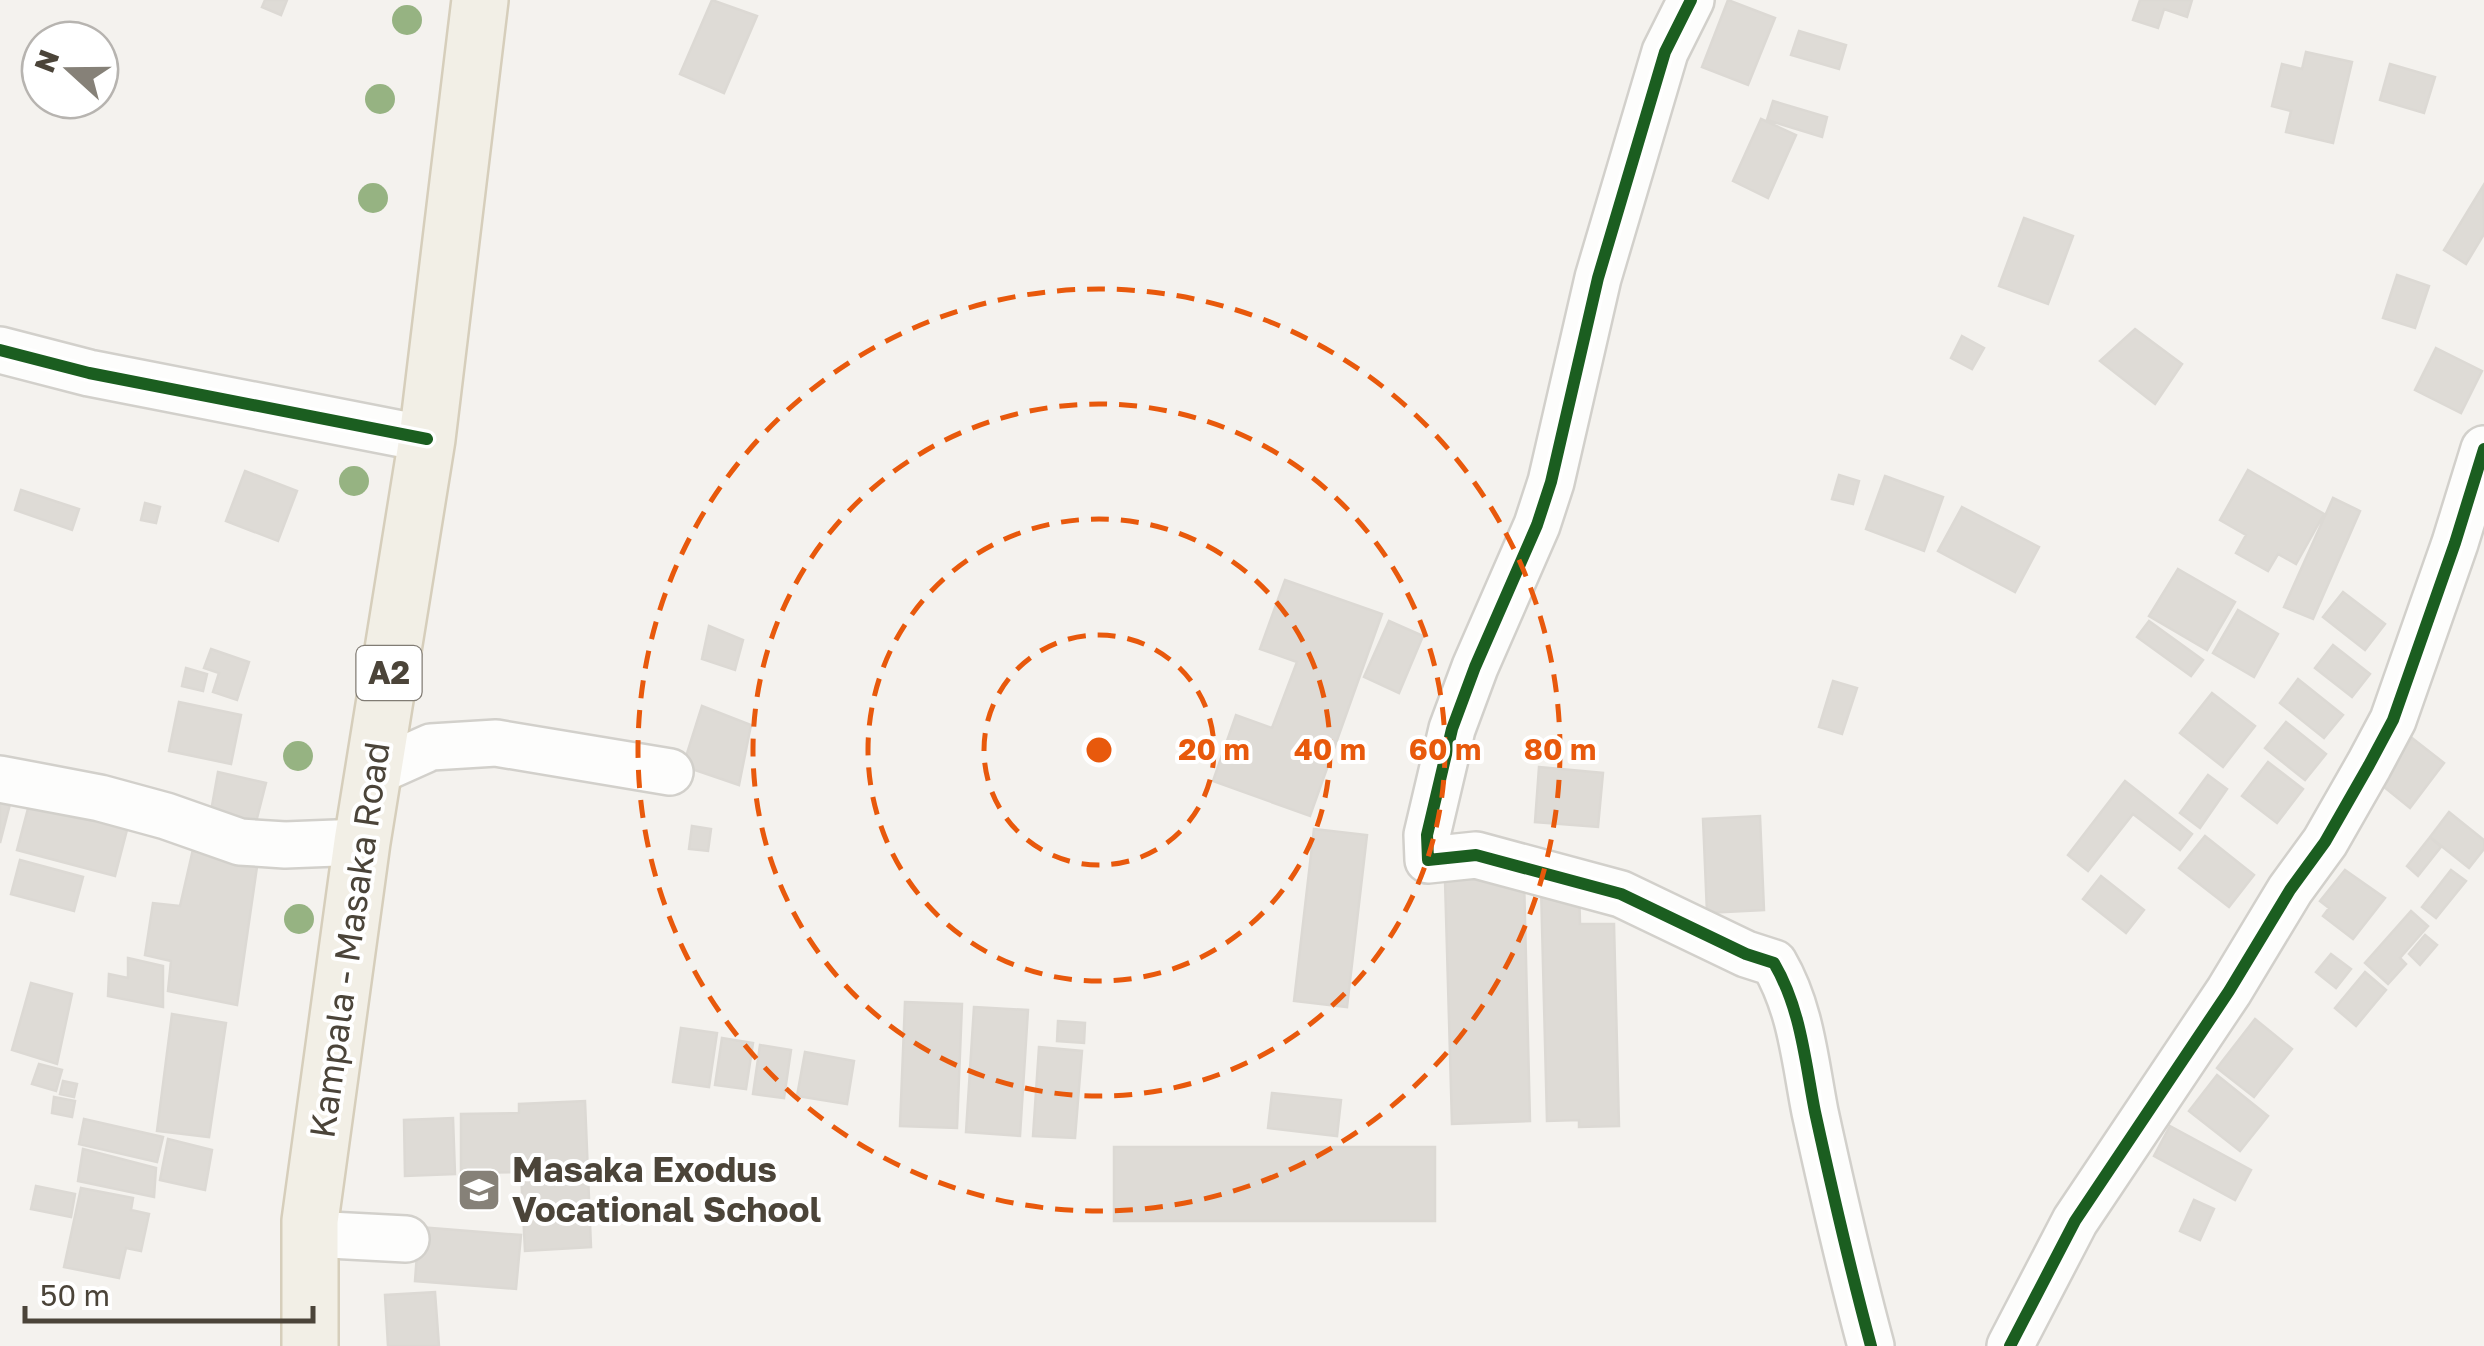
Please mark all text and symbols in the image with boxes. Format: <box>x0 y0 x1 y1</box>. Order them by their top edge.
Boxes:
north arrow <box>20 20 120 120</box>
text: N <box>27 45 65 77</box>
road number: A2 <box>356 646 422 700</box>
text: 20 m <box>1178 731 1250 767</box>
text: 40 m <box>1294 731 1366 767</box>
text: 60 m <box>1409 731 1481 767</box>
text: 80 m <box>1524 731 1596 767</box>
centre of rings <box>1081 732 1117 768</box>
street label: Kampala - Masaka Road <box>300 739 398 1141</box>
place label: Masaka Exodus Vocational School <box>512 1148 821 1230</box>
school or university icon: Masaka Exodus Vocational School <box>456 1167 502 1213</box>
scale bar <box>25 1261 312 1323</box>
text: 50 m <box>40 1277 110 1313</box>

